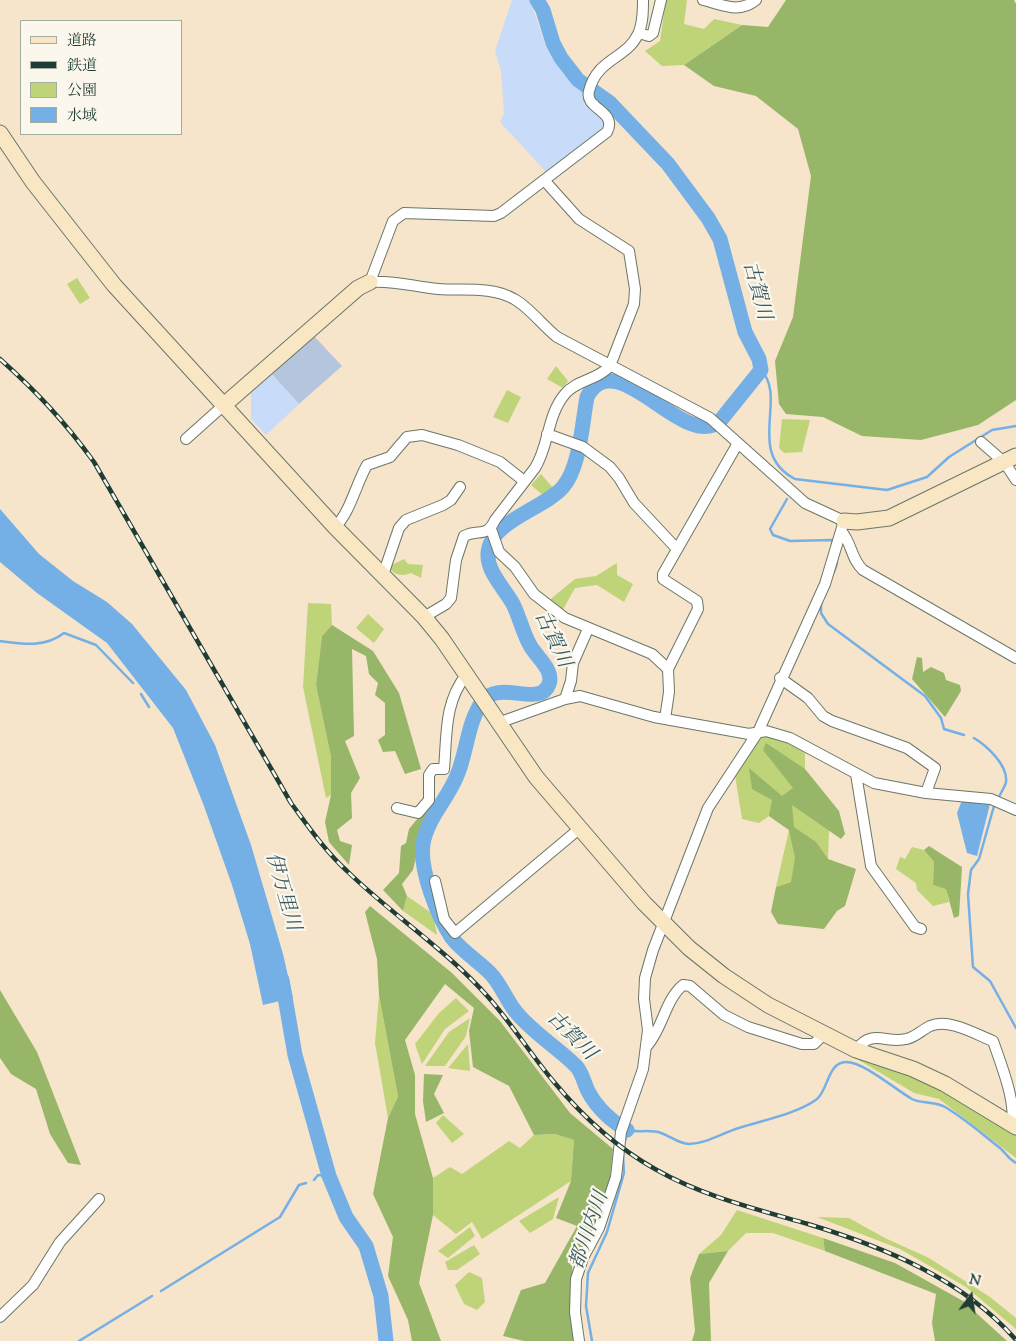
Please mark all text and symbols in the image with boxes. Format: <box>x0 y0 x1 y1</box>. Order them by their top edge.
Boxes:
legend <box>20 20 182 135</box>
text: 道路 <box>67 31 97 52</box>
text: 鉄道 <box>67 56 97 77</box>
text: 公園 <box>67 81 97 102</box>
text: 水域 <box>67 106 97 127</box>
water label: 古賀川 <box>736 259 774 323</box>
water label: 古賀川 <box>527 608 575 672</box>
water label: 伊万里川 <box>258 850 304 934</box>
water label: 古賀川 <box>540 1007 600 1067</box>
water label: 都川内川 <box>567 1189 615 1273</box>
text: N <box>967 1270 982 1293</box>
north arrow <box>946 1271 996 1321</box>

